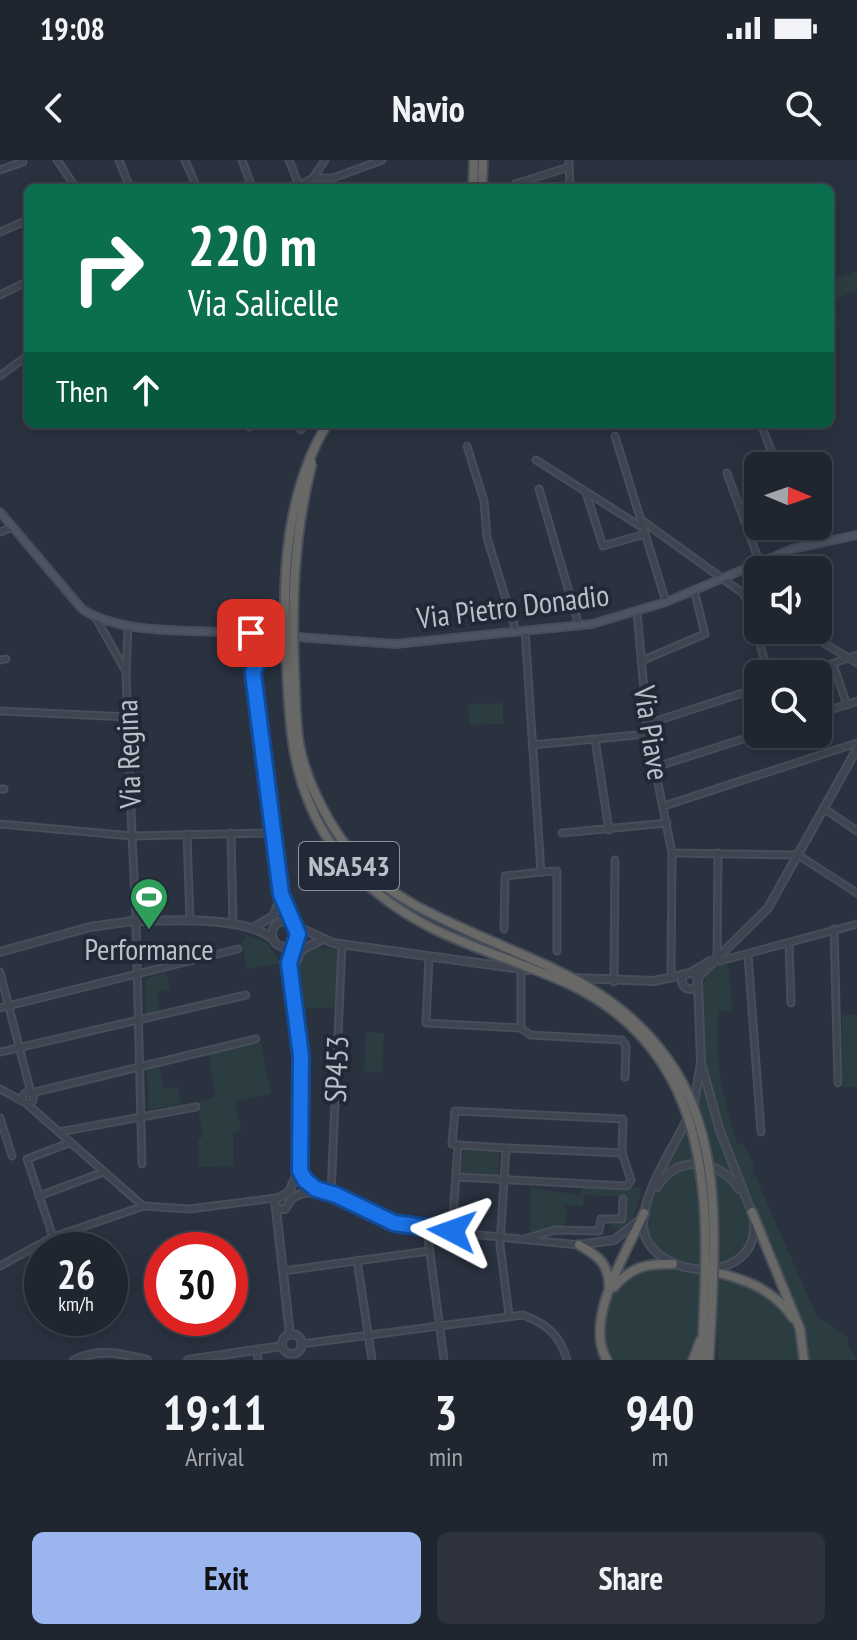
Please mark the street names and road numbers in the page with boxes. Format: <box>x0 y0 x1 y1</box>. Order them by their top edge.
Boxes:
street label: Via Pietro Donadio <box>414 574 611 637</box>
street label: Via Piave <box>626 682 679 783</box>
street label: Via Regina <box>106 699 149 810</box>
road number: NSA543 <box>299 842 399 890</box>
street label: SP453 <box>315 1035 356 1103</box>

